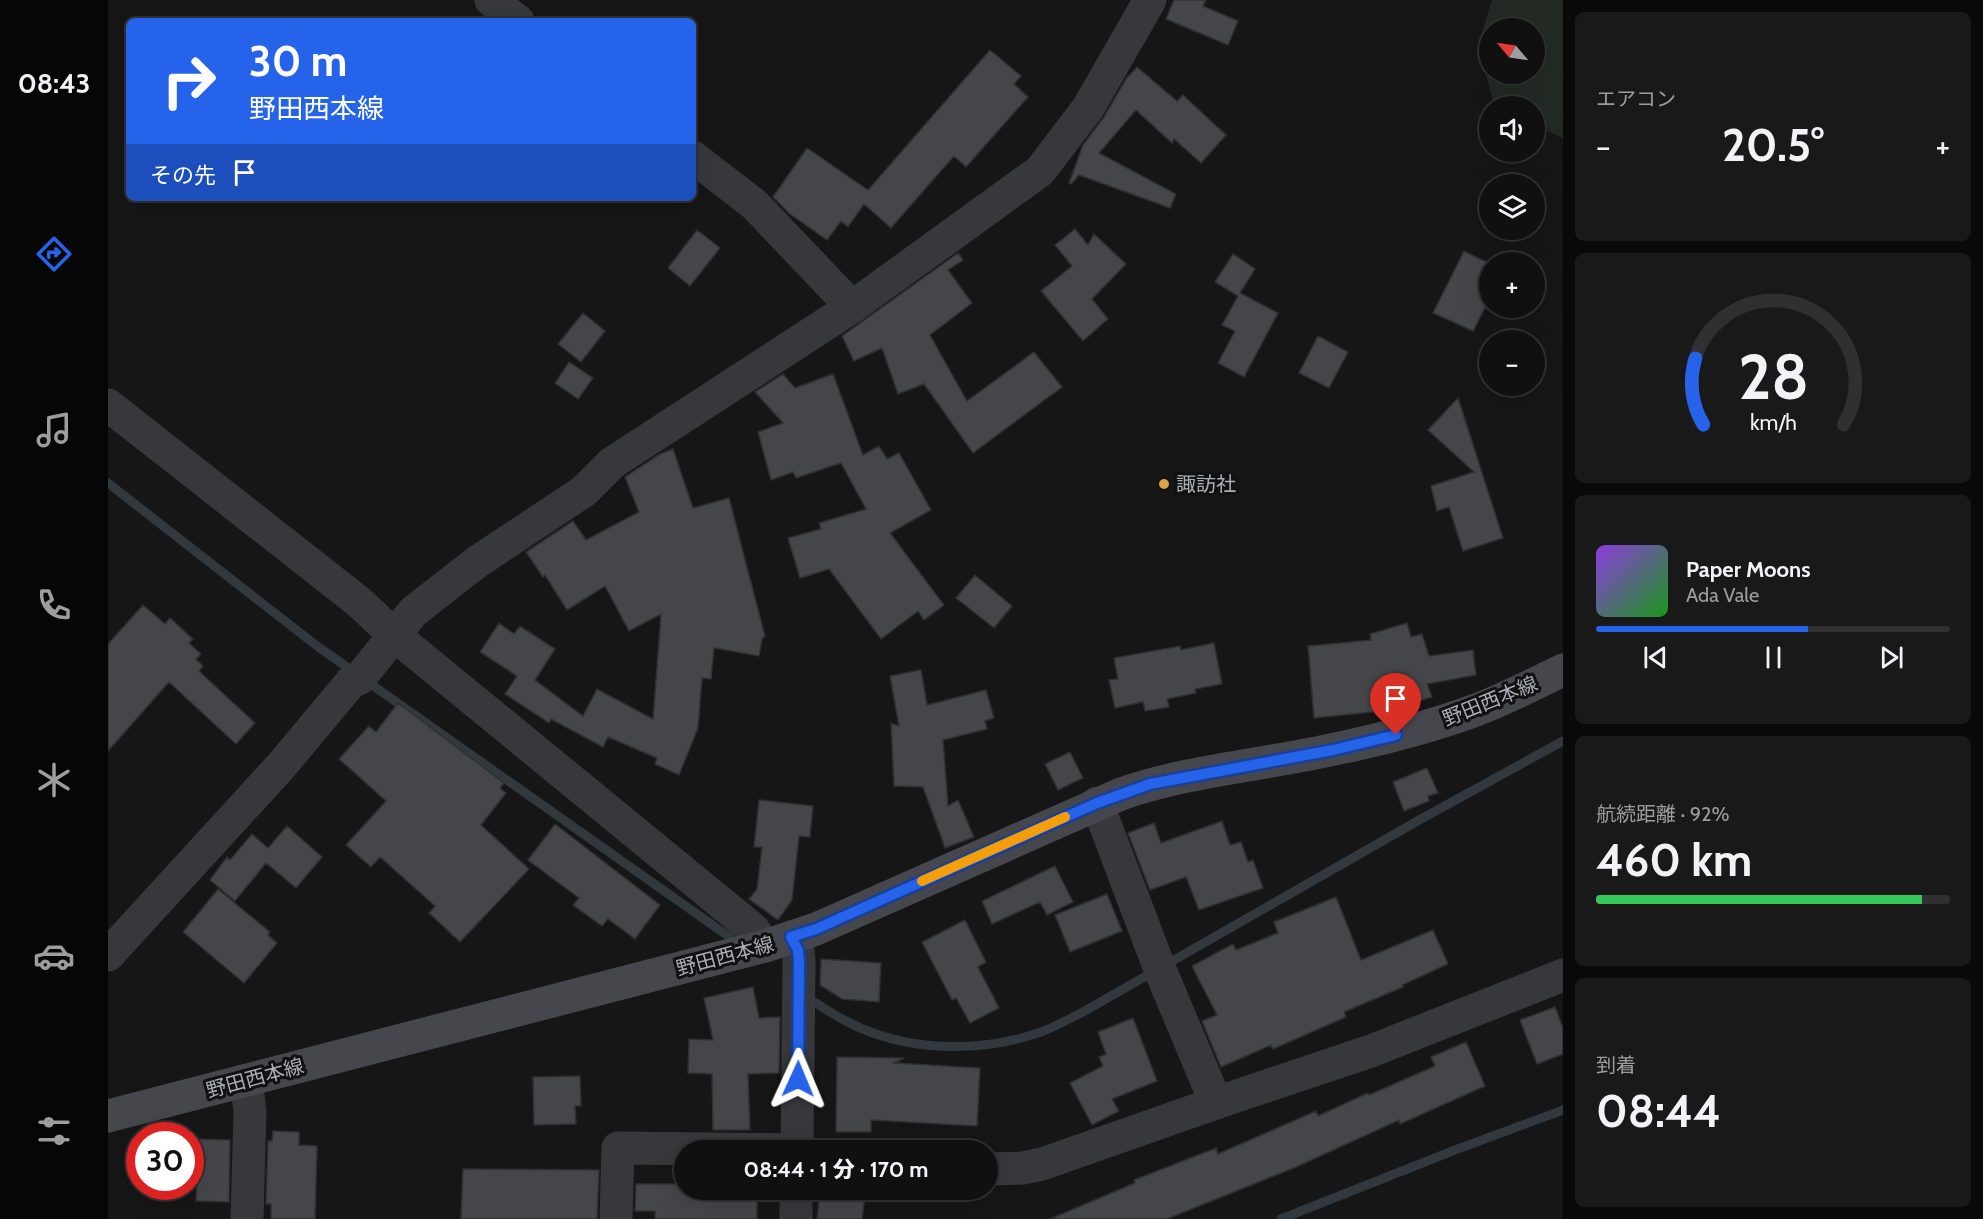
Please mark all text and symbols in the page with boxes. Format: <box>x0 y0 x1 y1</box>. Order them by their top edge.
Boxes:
north arrow <box>1479 18 1545 84</box>
map controls <box>1479 18 1545 396</box>
text: 30 m <box>249 35 347 87</box>
icon: right <box>150 42 228 120</box>
text: 08:43 <box>18 67 90 100</box>
text: エアコン <box>1596 87 1676 111</box>
text: 野田西本線 <box>249 92 384 125</box>
button: sound <box>1479 96 1545 162</box>
text: 20.5° <box>1722 118 1824 172</box>
text: − <box>1596 126 1611 166</box>
text: + <box>1935 126 1950 166</box>
icon: arrive <box>228 156 261 189</box>
text: その先 <box>150 162 216 189</box>
button: layers <box>1479 174 1545 240</box>
icon: directions <box>33 233 75 275</box>
button: + <box>1479 252 1545 318</box>
button: − <box>1479 330 1545 396</box>
text: 28 <box>1738 339 1808 415</box>
icon: music <box>33 409 75 451</box>
text: km/h <box>1750 410 1796 436</box>
place label: 諏訪社 <box>1176 472 1236 496</box>
marker: 諏訪社 <box>1157 477 1171 491</box>
text: Paper Moons <box>1686 556 1810 583</box>
text: Ada Vale <box>1686 583 1759 607</box>
icon: phone <box>33 584 75 626</box>
icon: previous <box>1639 641 1672 674</box>
icon: pause <box>1757 641 1790 674</box>
icon: next <box>1875 641 1908 674</box>
street label: 野田西本線 <box>1439 671 1541 731</box>
pin <box>1370 673 1421 735</box>
icon: arrive <box>1379 682 1412 715</box>
icon: climate <box>33 759 75 801</box>
text: 航続距離 · 92% <box>1596 802 1730 826</box>
text: 460 km <box>1596 833 1752 887</box>
street label: 野田西本線 <box>674 931 776 981</box>
icon: car <box>33 935 75 977</box>
position arrow <box>766 1047 830 1111</box>
street label: 野田西本線 <box>204 1053 306 1103</box>
text: 到着 <box>1596 1053 1636 1077</box>
text: 08:44 <box>1596 1084 1721 1138</box>
icon: filters <box>33 1110 75 1152</box>
speed limit sign: 30 <box>126 1122 204 1200</box>
text: 08:44 · 1 分 · 170 m <box>744 1156 928 1183</box>

